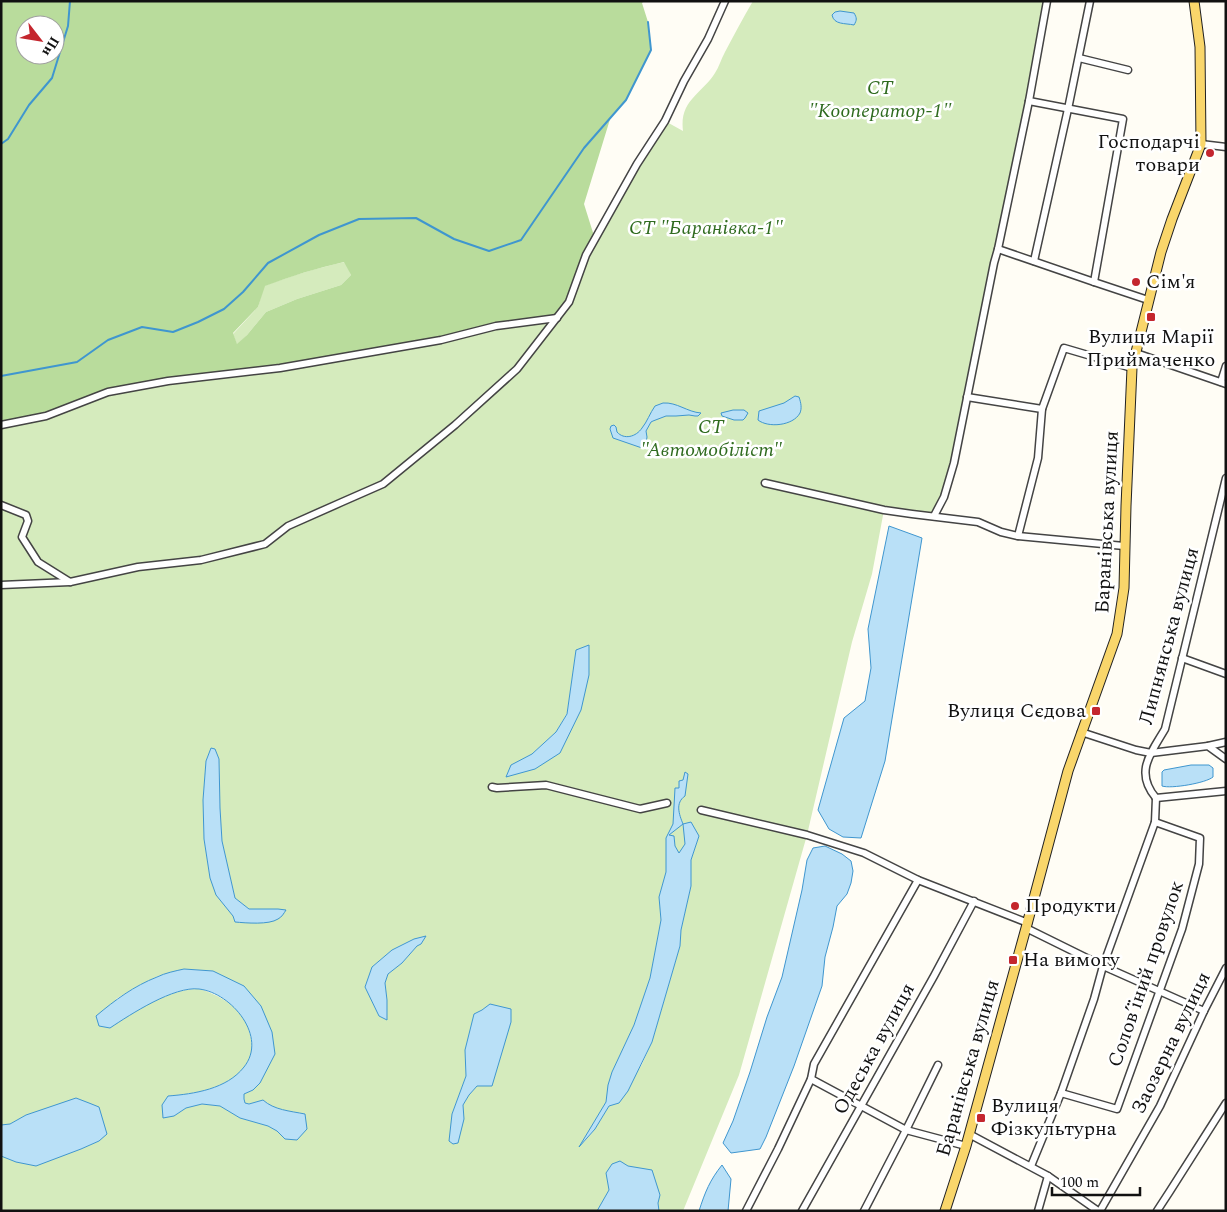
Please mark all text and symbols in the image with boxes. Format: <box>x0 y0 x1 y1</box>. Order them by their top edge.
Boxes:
north arrow <box>15 15 65 65</box>
text: Пн <box>36 32 65 61</box>
park label: СТ "Кооператор-1" <box>809 73 951 126</box>
place label: Господарчі товари <box>1097 127 1200 180</box>
marker: Господарчі товари <box>1204 147 1216 159</box>
park label: СТ "Баранівка-1" <box>629 213 783 243</box>
place label: Сім'я <box>1146 267 1195 297</box>
marker: Сім'я <box>1130 276 1142 288</box>
marker: Вулиця Марії Приймаченко <box>1145 311 1157 323</box>
place label: Вулиця Марії Приймаченко <box>1087 322 1215 375</box>
park label: СТ "Автомобіліст" <box>640 412 782 465</box>
street label: Баранівська вулиця <box>1087 430 1127 614</box>
street label: Липнянська вулиця <box>1131 544 1207 728</box>
place label: Вулиця Сєдова <box>947 696 1086 726</box>
marker: Вулиця Сєдова <box>1090 705 1102 717</box>
street label: Соловʼїний провулок <box>1100 877 1192 1071</box>
place label: Продукти <box>1025 891 1116 921</box>
marker: Продукти <box>1009 900 1021 912</box>
place label: На вимогу <box>1023 945 1121 975</box>
marker: На вимогу <box>1007 954 1019 966</box>
street label: Заозерна вулиця <box>1124 967 1218 1119</box>
street label: Баранівська вулиця <box>928 976 1008 1160</box>
street label: Одеська вулиця <box>825 978 923 1120</box>
place label: Вулиця Фізкультурна <box>991 1091 1117 1144</box>
marker: Вулиця Фізкультурна <box>975 1112 987 1124</box>
scale bar <box>1052 1164 1140 1196</box>
text: 100 m <box>1060 1171 1099 1194</box>

